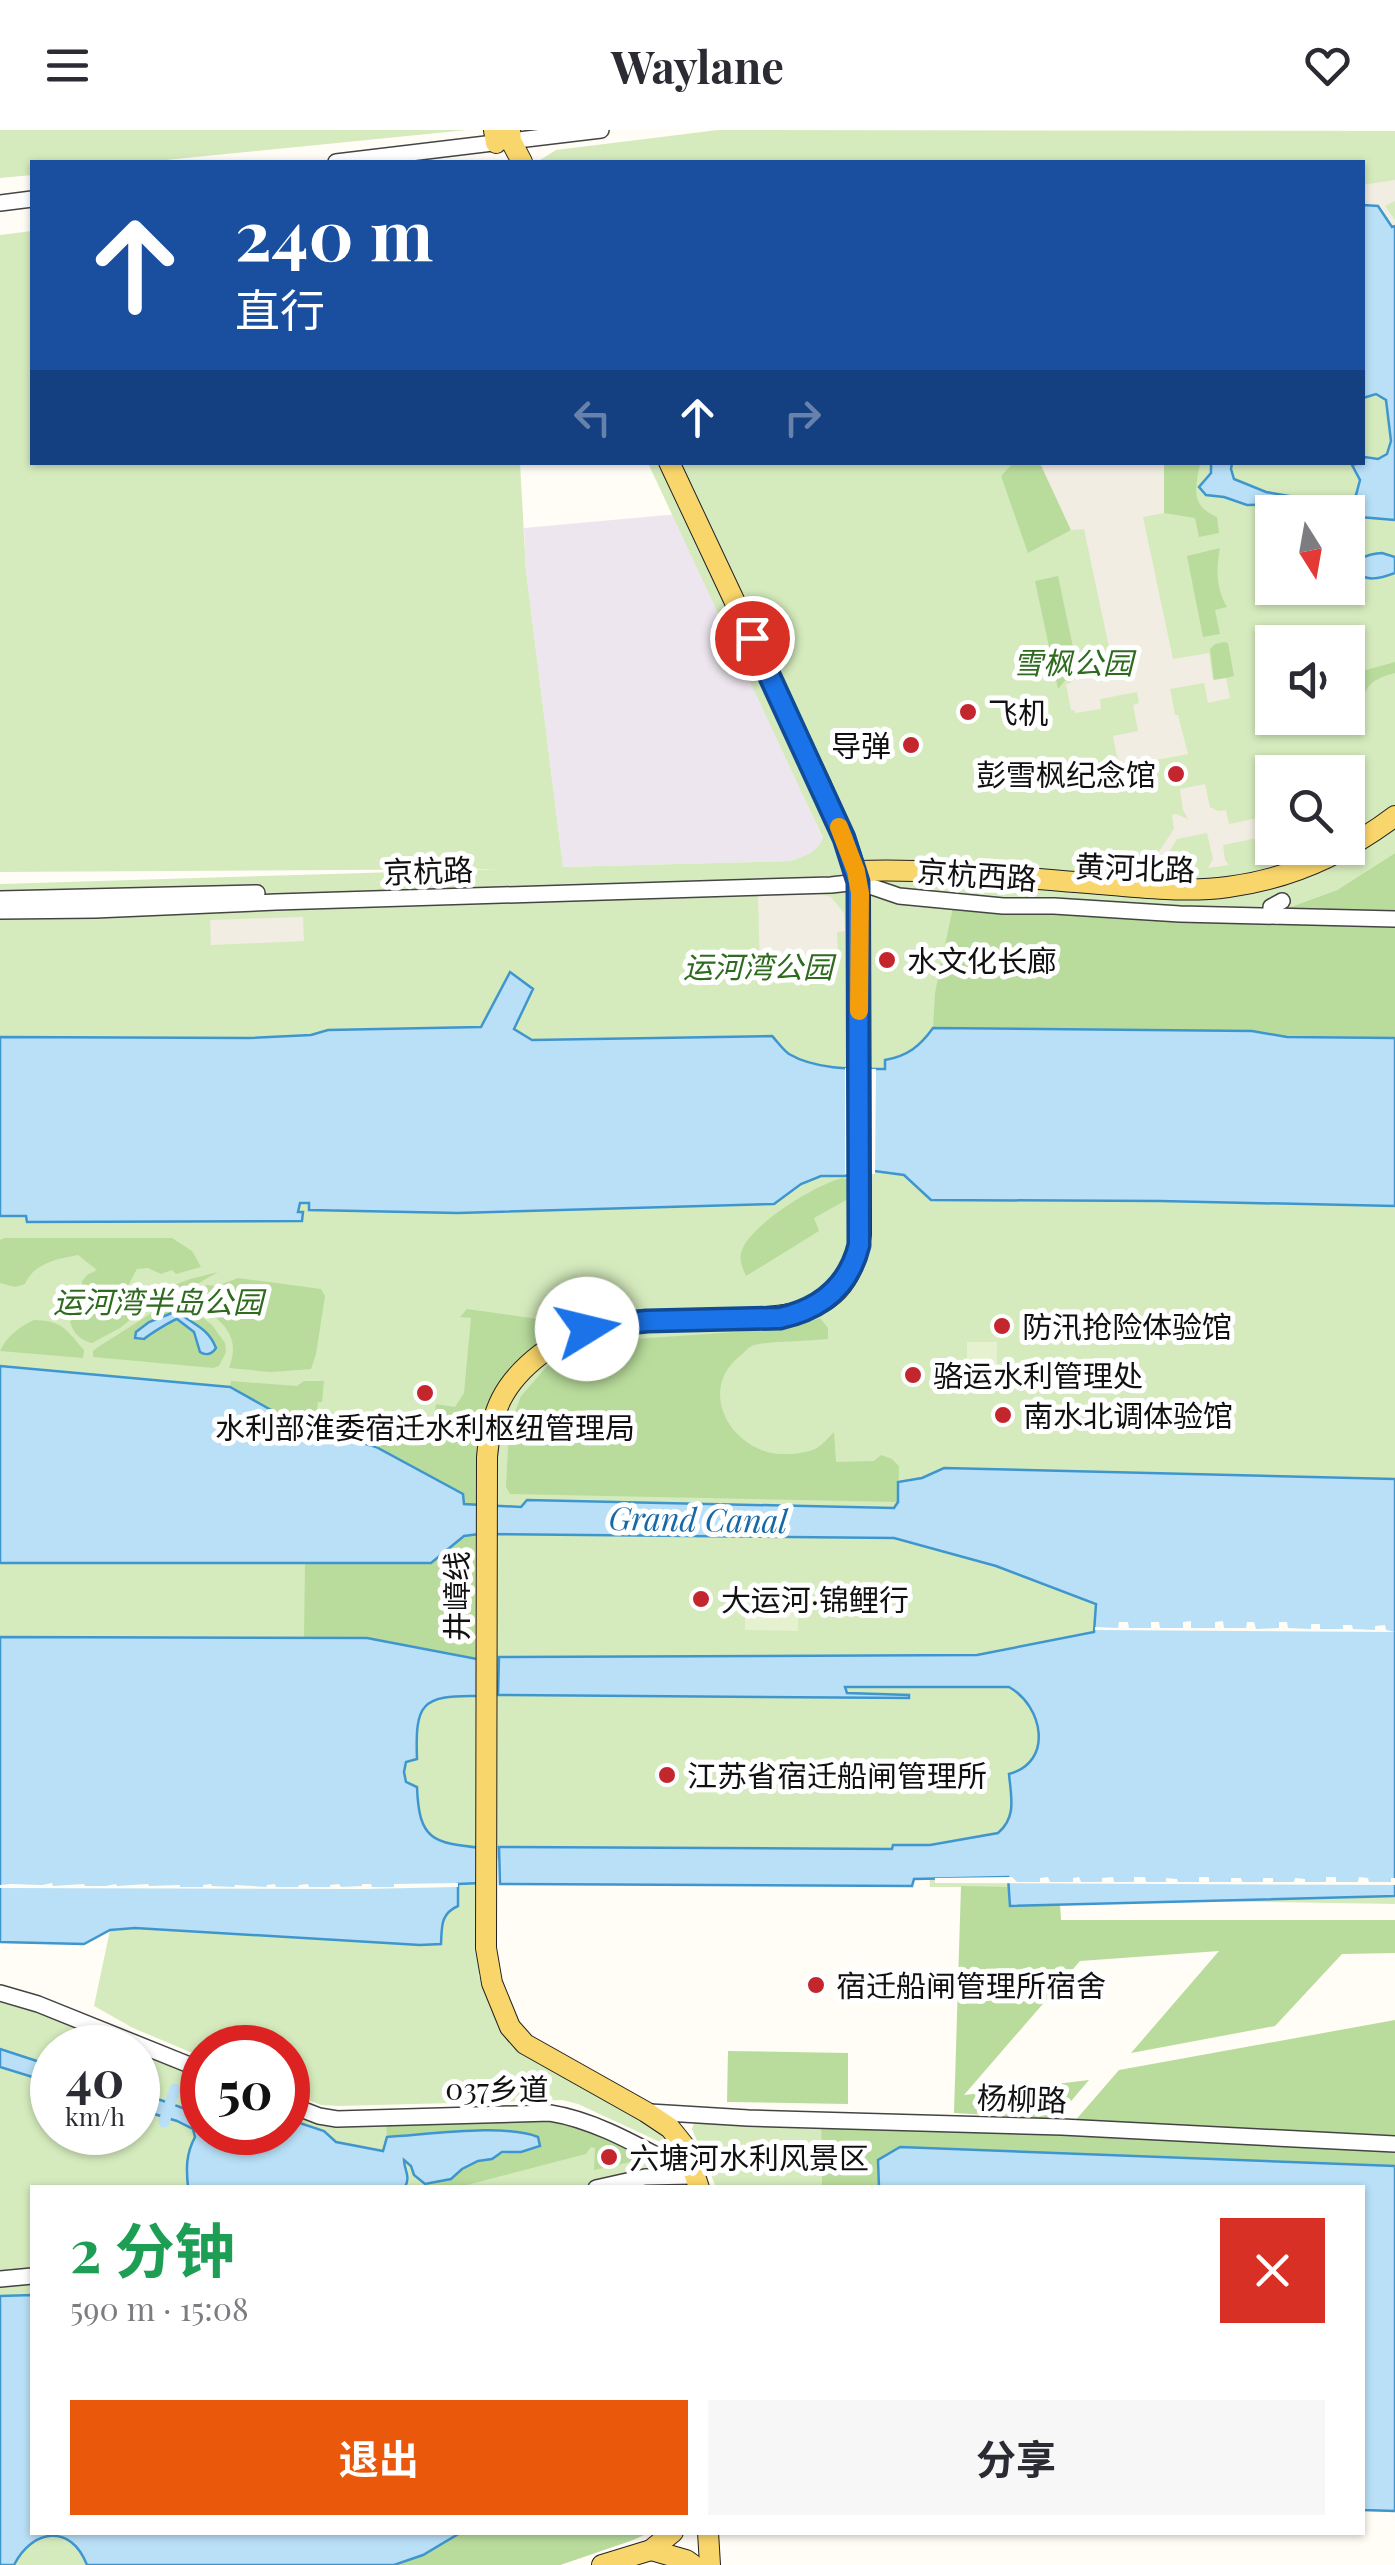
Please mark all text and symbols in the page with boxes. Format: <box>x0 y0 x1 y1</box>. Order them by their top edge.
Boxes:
text: Waylane <box>611 35 784 95</box>
icon: menu <box>40 38 95 93</box>
icon: heart <box>1300 38 1355 93</box>
text: 240 m <box>235 185 433 279</box>
icon: ahead <box>70 200 200 330</box>
text: 直行 <box>235 278 325 338</box>
icon: left <box>565 390 620 445</box>
icon: ahead <box>670 390 725 445</box>
icon: right <box>775 390 830 445</box>
north arrow <box>1255 495 1365 605</box>
map controls <box>1255 495 1365 865</box>
pin <box>710 596 795 681</box>
icon: arrive <box>725 611 780 666</box>
button: sound <box>1255 625 1365 735</box>
park label: 雪枫公园 <box>1013 642 1137 682</box>
place label: 飞机 <box>988 692 1048 732</box>
marker: 飞机 <box>957 701 979 723</box>
place label: 导弹 <box>831 725 891 765</box>
marker: 导弹 <box>900 734 922 756</box>
place label: 彭雪枫纪念馆 <box>976 754 1156 794</box>
button: search <box>1255 755 1365 865</box>
marker: 彭雪枫纪念馆 <box>1165 763 1187 785</box>
street label: 黄河北路 <box>1074 845 1196 889</box>
street label: 京杭路 <box>382 848 474 892</box>
street label: 京杭西路 <box>916 850 1038 898</box>
place label: 水文化长廊 <box>907 940 1057 980</box>
park label: 运河湾公园 <box>683 946 837 986</box>
marker: 水文化长廊 <box>876 949 898 971</box>
position arrow <box>535 1277 639 1381</box>
park label: 运河湾半岛公园 <box>53 1281 267 1321</box>
place label: 防汛抢险体验馆 <box>1022 1306 1232 1346</box>
marker: 防汛抢险体验馆 <box>991 1315 1013 1337</box>
place label: 骆运水利管理处 <box>933 1355 1143 1395</box>
marker: 骆运水利管理处 <box>902 1364 924 1386</box>
marker: 水利部淮委宿迁水利枢纽管理局 <box>414 1382 436 1404</box>
place label: 南水北调体验馆 <box>1023 1395 1233 1435</box>
marker: 南水北调体验馆 <box>992 1404 1014 1426</box>
place label: 水利部淮委宿迁水利枢纽管理局 <box>215 1407 635 1447</box>
water label: Grand Canal <box>608 1495 789 1541</box>
street label: 井嶂线 <box>436 1551 476 1641</box>
place label: 大运河·锦鲤行 <box>721 1579 909 1619</box>
marker: 大运河·锦鲤行 <box>690 1588 712 1610</box>
place label: 江苏省宿迁船闸管理所 <box>687 1755 987 1795</box>
marker: 江苏省宿迁船闸管理所 <box>656 1764 678 1786</box>
place label: 宿迁船闸管理所宿舍 <box>836 1965 1106 2005</box>
marker: 宿迁船闸管理所宿舍 <box>805 1974 827 1996</box>
speed limit sign: 50 <box>180 2025 310 2155</box>
text: 40 <box>66 2044 124 2111</box>
street label: 037乡道 <box>445 2068 549 2108</box>
street label: 杨柳路 <box>976 2076 1068 2120</box>
text: km/h <box>65 2099 125 2132</box>
place label: 六塘河水利风景区 <box>629 2137 869 2177</box>
marker: 六塘河水利风景区 <box>598 2146 620 2168</box>
text: 2 分钟 <box>70 2208 235 2288</box>
button: close <box>1220 2218 1325 2323</box>
text: 590 m · 15:08 <box>70 2286 249 2329</box>
button: 退出 <box>70 2400 688 2515</box>
button: 分享 <box>708 2400 1325 2515</box>

